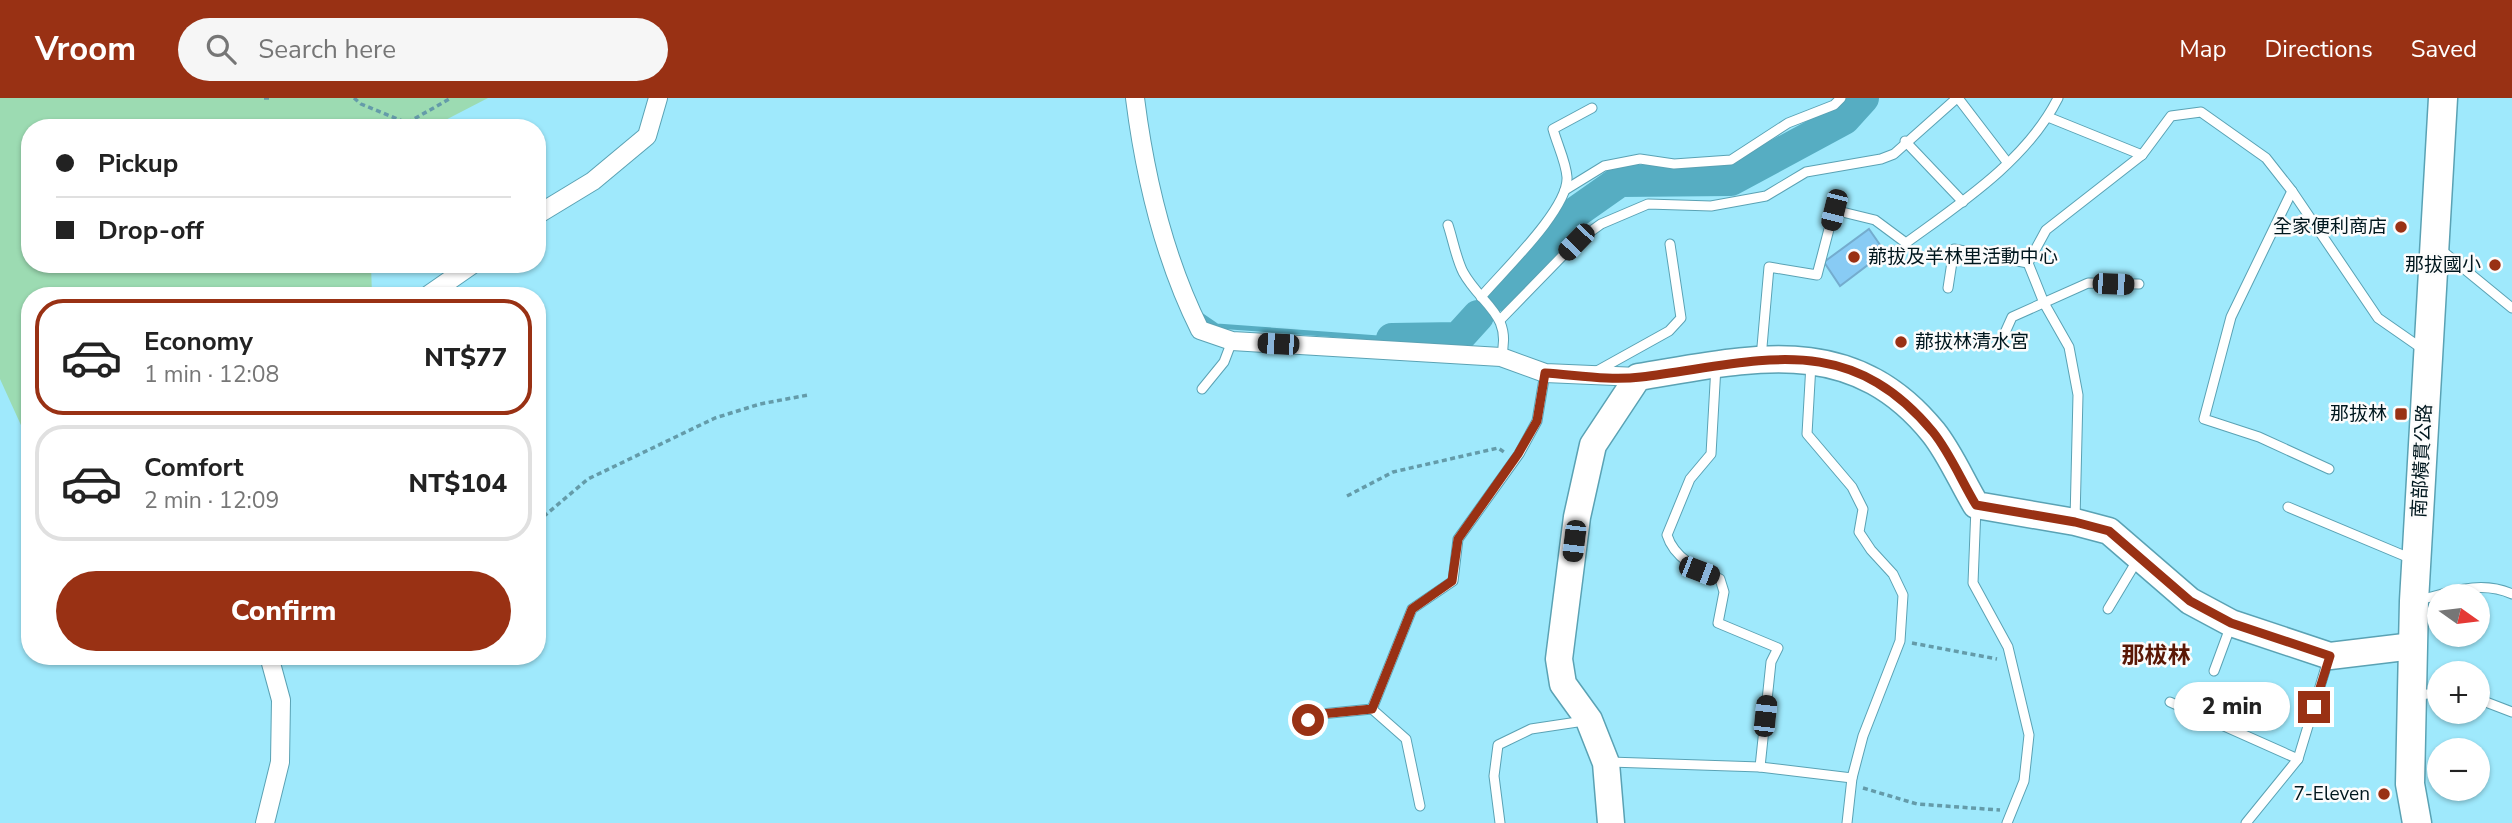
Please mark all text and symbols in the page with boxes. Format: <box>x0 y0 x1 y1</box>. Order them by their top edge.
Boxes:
search box <box>178 18 668 81</box>
text: Vroom <box>35 27 136 72</box>
icon: search <box>202 30 240 68</box>
text: Search here <box>258 32 396 67</box>
text: Map <box>2179 33 2226 65</box>
text: Directions <box>2264 33 2373 65</box>
text: Saved <box>2411 33 2477 65</box>
text: Pickup <box>98 146 178 181</box>
car <box>1819 187 1850 233</box>
text: Drop-off <box>98 213 204 248</box>
place label: 全家便利商店 <box>2273 214 2387 240</box>
marker: 全家便利商店 <box>2393 219 2409 235</box>
car <box>1554 220 1599 264</box>
place label: 𦰡拔及羊林里活動中心 <box>1868 244 2058 270</box>
marker: 𦰡拔及羊林里活動中心 <box>1846 249 1862 265</box>
place label: 那拔國小 <box>2405 252 2481 278</box>
marker: 那拔國小 <box>2487 257 2503 273</box>
car <box>2092 273 2135 295</box>
text: Economy <box>144 324 253 359</box>
icon: car <box>60 326 123 389</box>
place label: 𦰡拔林清水宮 <box>1915 329 2029 355</box>
car <box>1257 332 1300 356</box>
marker: 𦰡拔林清水宮 <box>1893 334 1909 350</box>
text: NT$77 <box>424 340 507 375</box>
text: 1 min · 12:08 <box>144 359 279 390</box>
place label: 那拔林 <box>2330 401 2387 427</box>
street label: 南部橫貫公路 <box>2406 403 2438 519</box>
marker: 那拔林 <box>2393 406 2409 422</box>
text: Comfort <box>144 450 244 485</box>
icon: car <box>60 452 123 515</box>
text: NT$104 <box>409 466 507 501</box>
text: 2 min · 12:09 <box>144 485 279 516</box>
car <box>1562 519 1587 563</box>
car <box>1676 554 1723 588</box>
button: Confirm <box>56 571 511 651</box>
north arrow <box>2427 584 2490 648</box>
map controls <box>2427 584 2490 801</box>
district label: 那柭林 <box>2122 640 2191 671</box>
button: + <box>2427 661 2490 724</box>
callout: 2 min <box>2174 682 2290 732</box>
text: 2 min <box>2202 691 2262 722</box>
route end <box>2298 691 2330 723</box>
car <box>1753 694 1778 738</box>
route start <box>1292 704 1324 736</box>
button: − <box>2427 738 2490 801</box>
place label: 7-Eleven <box>2293 781 2370 807</box>
marker: 7-Eleven <box>2376 786 2392 802</box>

